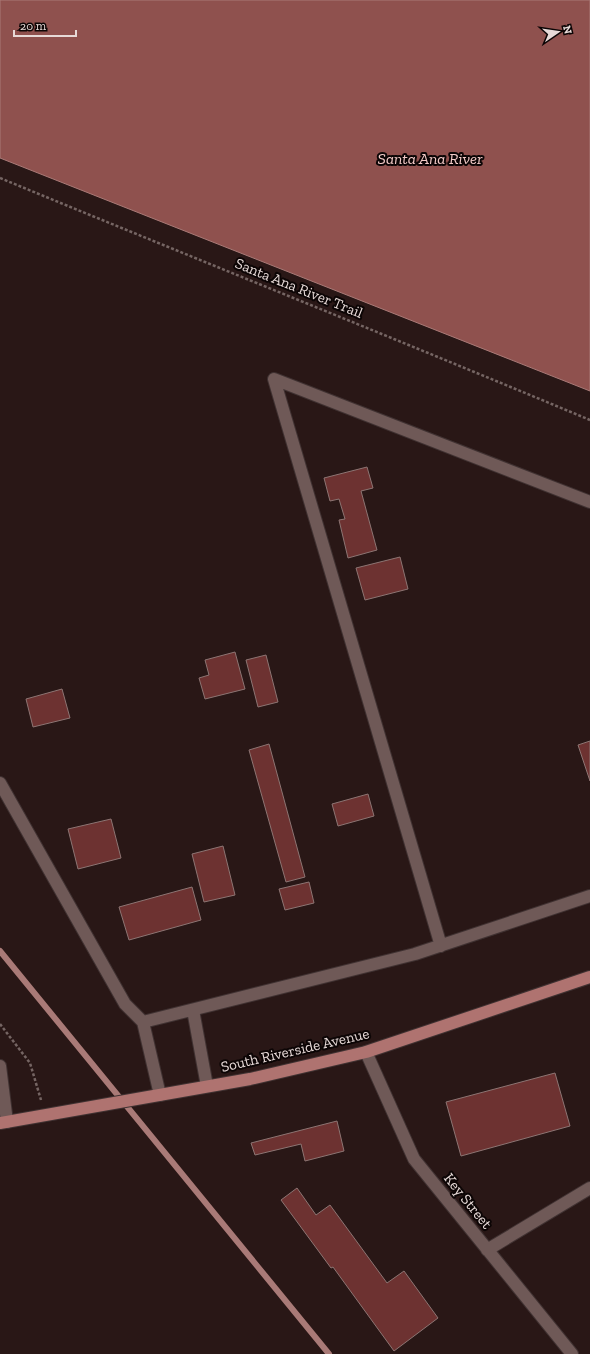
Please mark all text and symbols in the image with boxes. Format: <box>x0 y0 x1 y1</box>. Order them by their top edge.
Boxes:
scale bar <box>14 12 76 38</box>
north arrow <box>538 12 578 52</box>
text: 20 m <box>20 19 47 33</box>
text: N <box>560 24 575 36</box>
water label: Santa Ana River <box>378 149 483 168</box>
street label: Santa Ana River Trail <box>232 254 366 322</box>
street label: South Riverside Avenue <box>219 1024 371 1076</box>
street label: Key Street <box>440 1170 496 1233</box>

